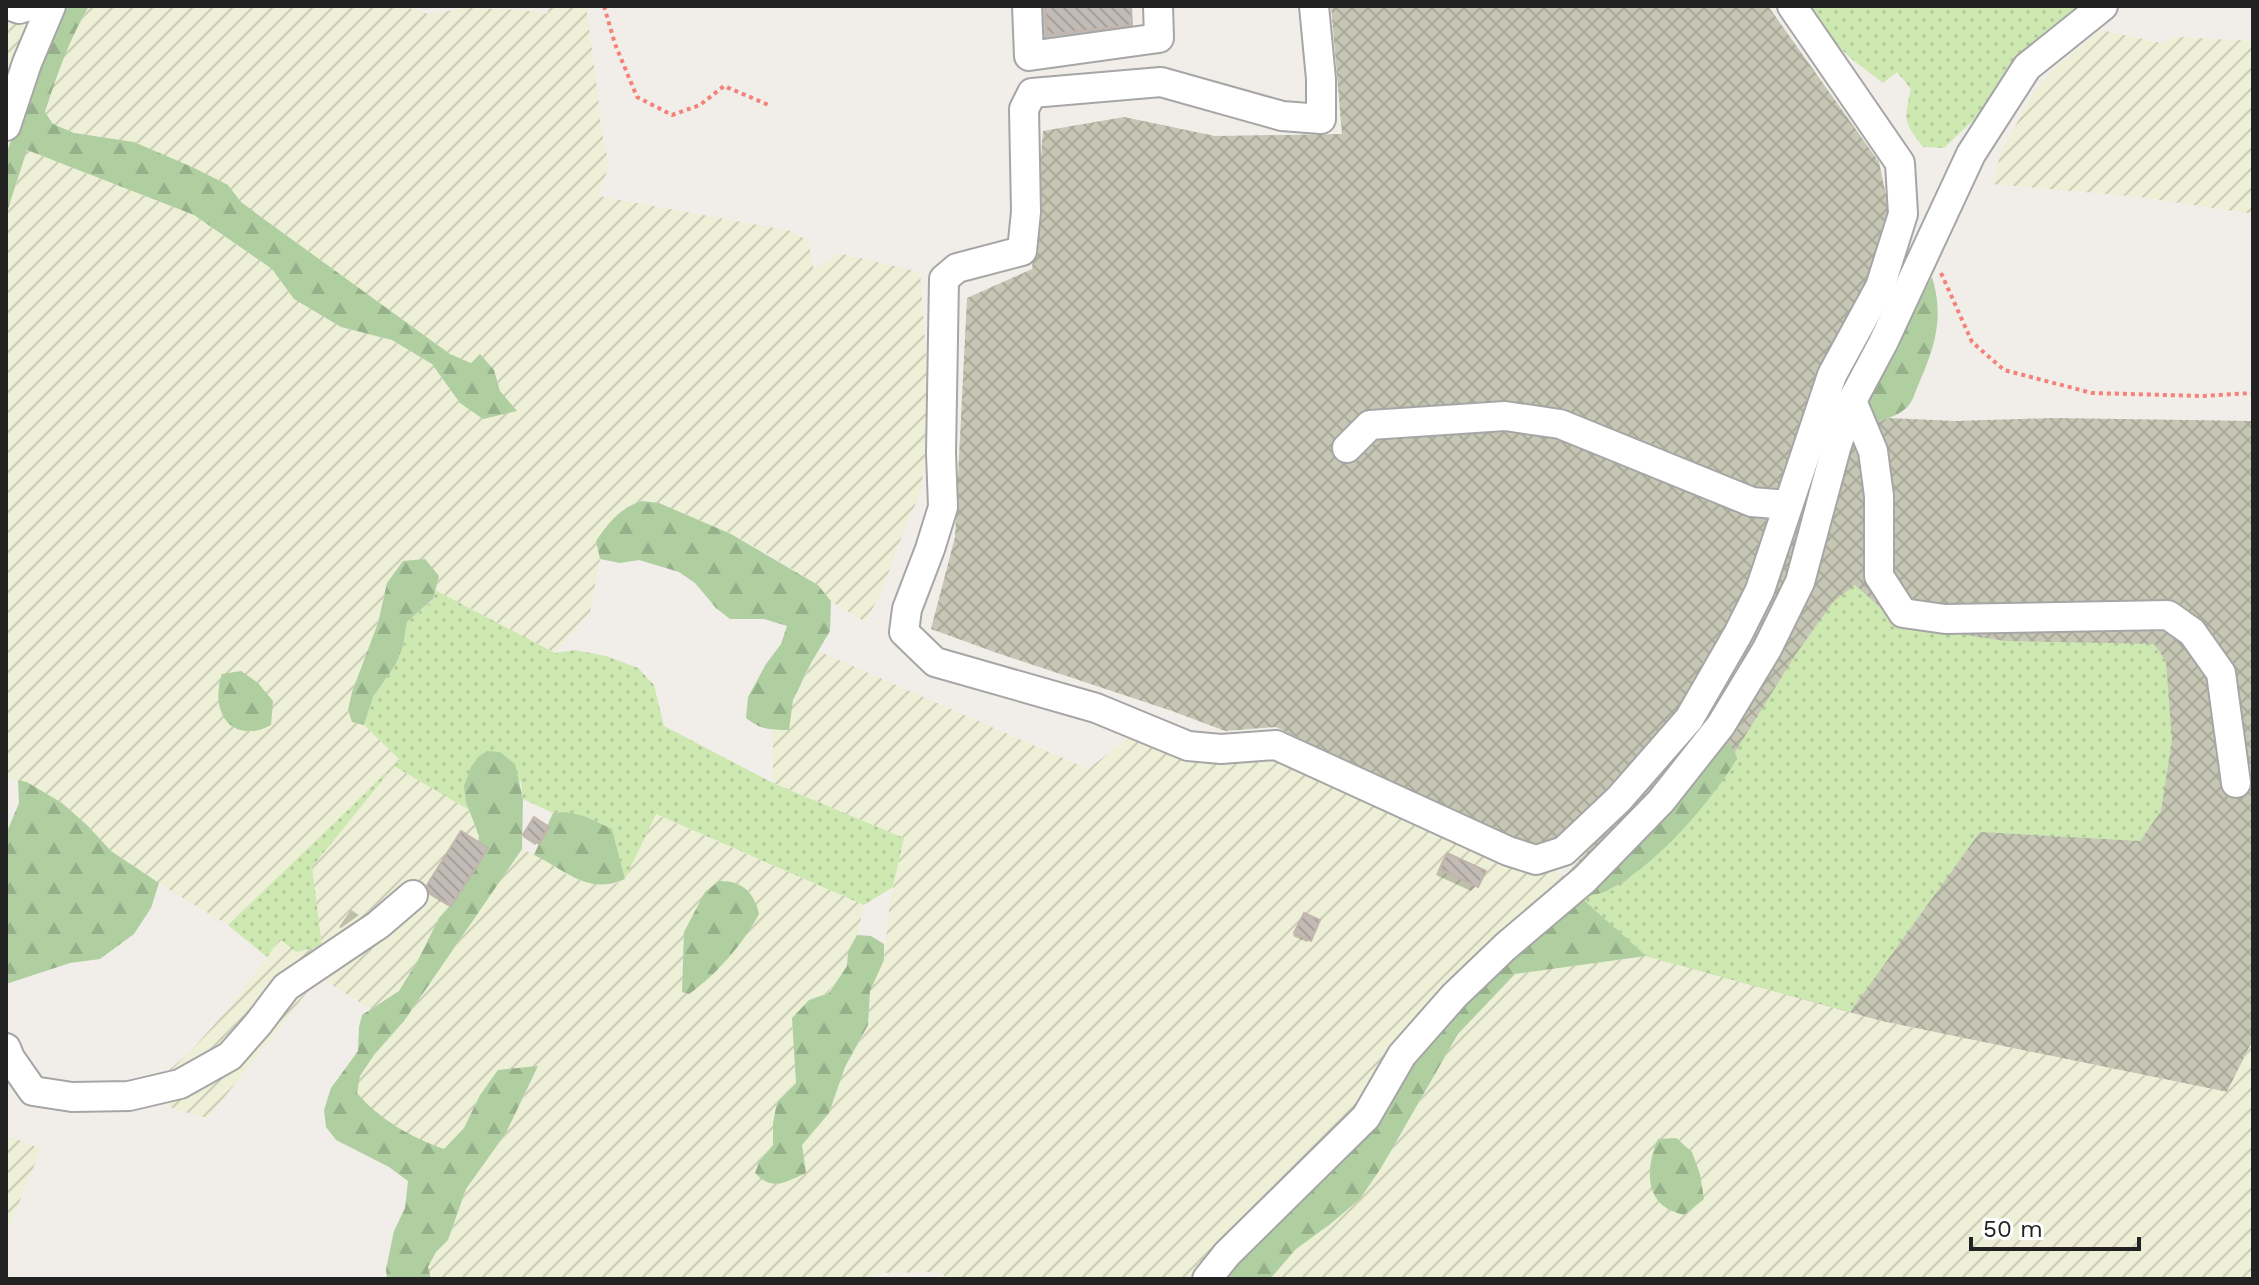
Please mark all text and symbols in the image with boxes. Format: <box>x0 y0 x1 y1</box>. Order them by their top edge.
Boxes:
scale bar <box>1971 1201 2139 1251</box>
text: 50 m <box>1983 1215 2043 1243</box>

